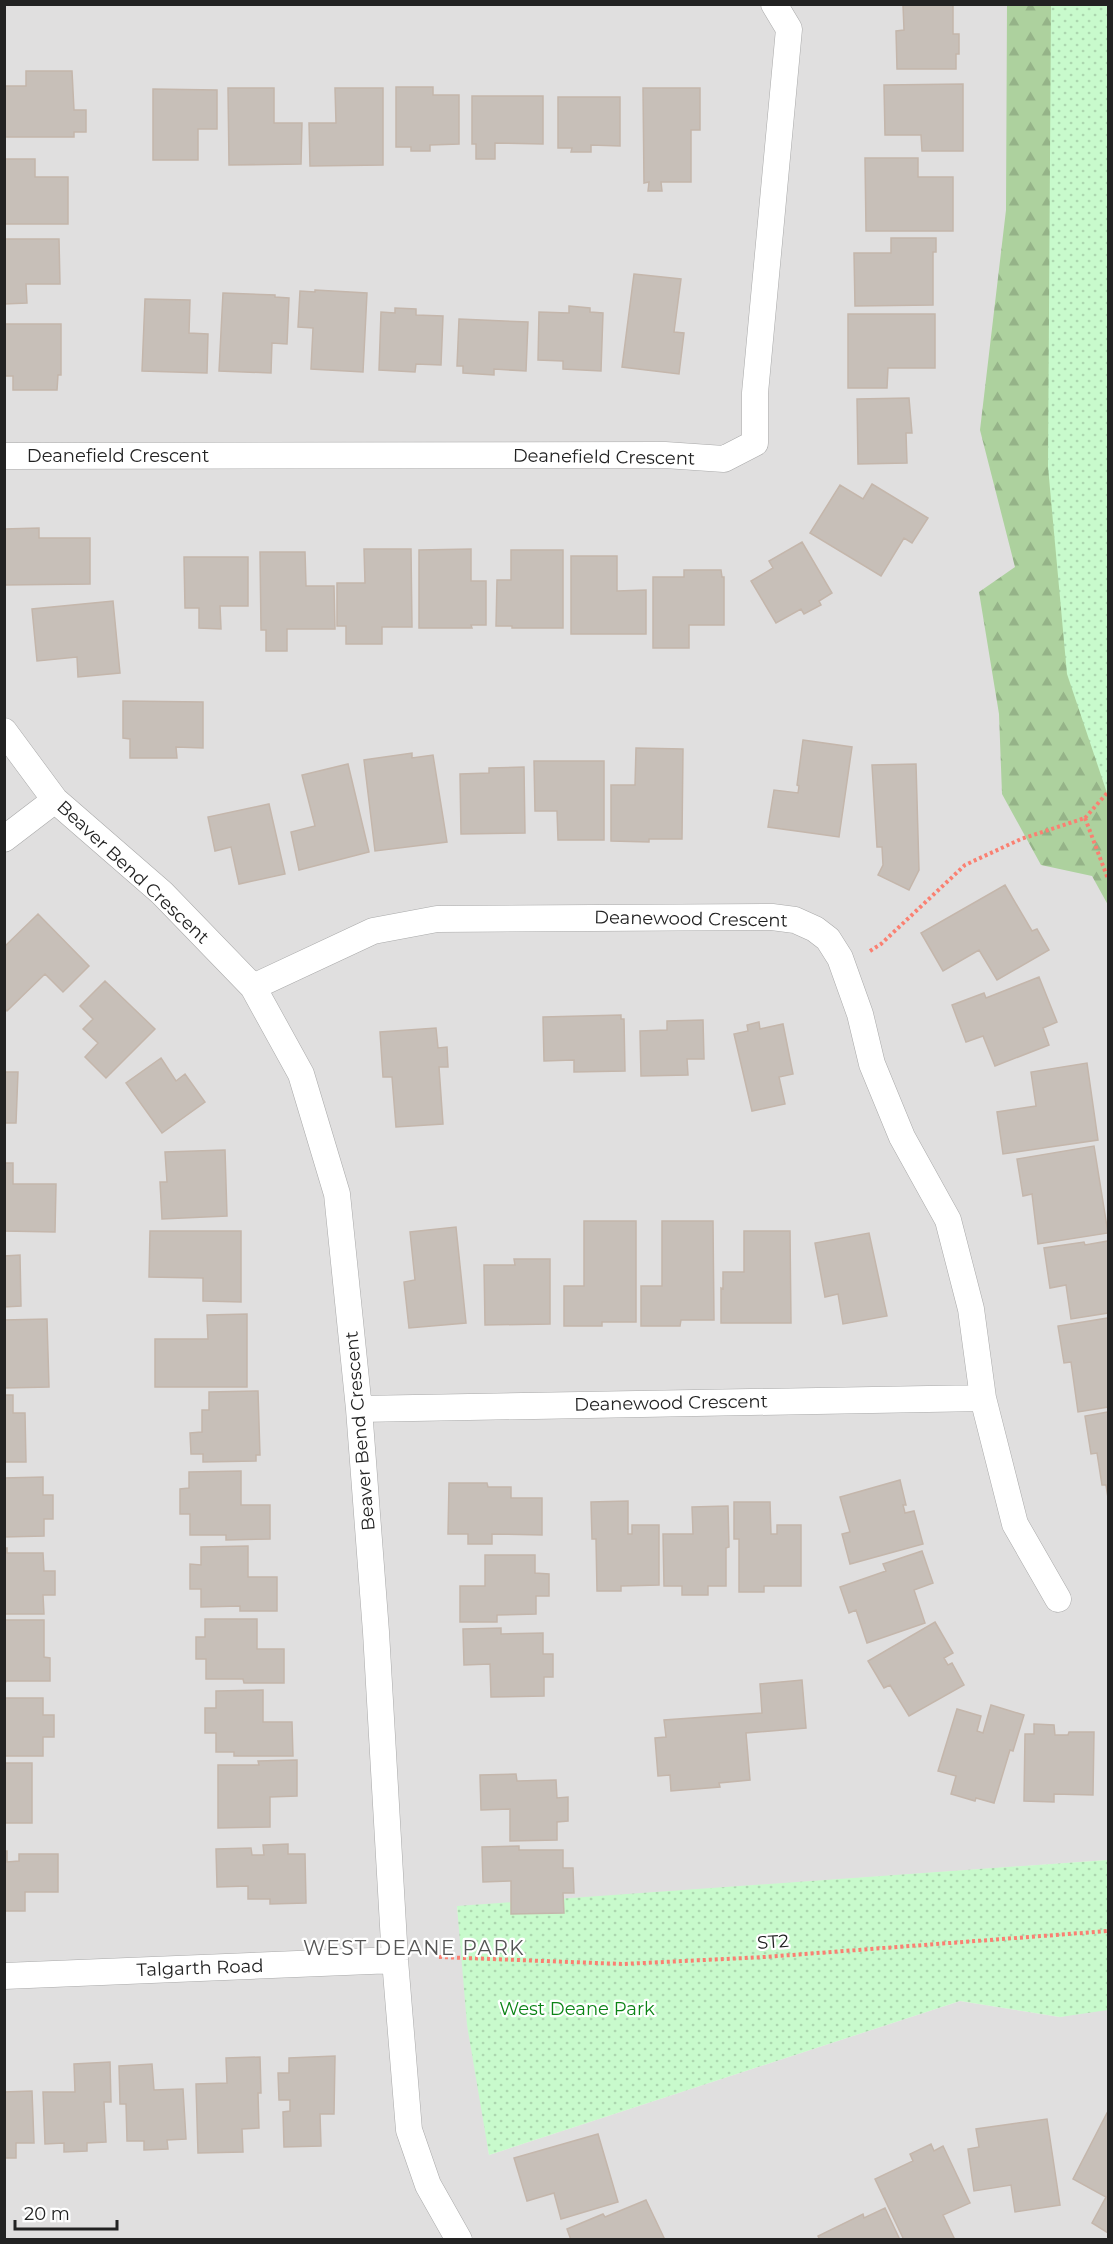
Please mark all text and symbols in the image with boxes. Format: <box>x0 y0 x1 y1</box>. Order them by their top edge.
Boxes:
street label: Deanefield Crescent <box>513 444 695 470</box>
street label: Deanefield Crescent <box>27 445 209 467</box>
street label: Beaver Bend Crescent <box>52 796 214 948</box>
street label: Deanewood Crescent <box>594 906 788 932</box>
street label: Beaver Bend Crescent <box>340 1330 380 1532</box>
street label: Deanewood Crescent <box>574 1390 768 1416</box>
street label: ST2 <box>756 1930 790 1954</box>
district label: WEST DEANE PARK <box>303 1936 525 1960</box>
street label: Talgarth Road <box>136 1955 264 1981</box>
park label: West Deane Park <box>499 1998 655 2020</box>
scale bar <box>15 2193 117 2231</box>
text: 20 m <box>24 2203 70 2225</box>

